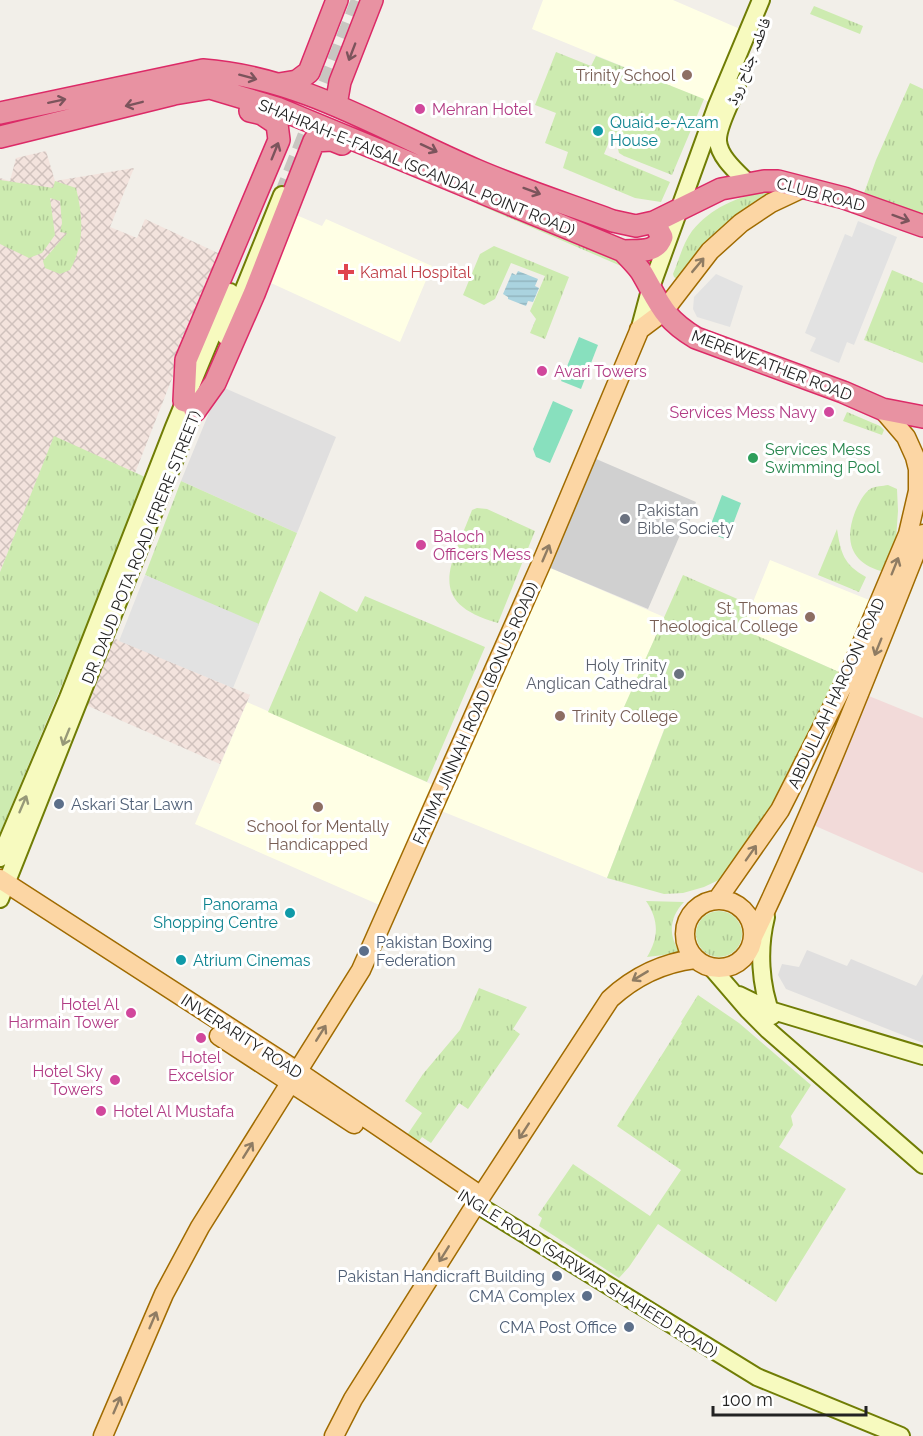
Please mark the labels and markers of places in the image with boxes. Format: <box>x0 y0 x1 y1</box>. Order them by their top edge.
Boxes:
place label: Trinity School <box>576 66 676 85</box>
marker: Trinity School <box>680 68 694 82</box>
place label: Mehran Hotel <box>432 100 533 119</box>
marker: Mehran Hotel <box>413 102 427 116</box>
place label: Quaid-e-Azam House <box>610 113 719 150</box>
marker: Quaid-e-Azam House <box>591 124 605 138</box>
marker: Kamal Hospital <box>337 263 355 281</box>
place label: Kamal Hospital <box>360 263 472 282</box>
place label: Avari Towers <box>554 362 647 381</box>
marker: Avari Towers <box>535 364 549 378</box>
place label: Services Mess Navy <box>670 403 817 422</box>
marker: Services Mess Navy <box>822 405 836 419</box>
place label: Services Mess Swimming Pool <box>765 440 881 477</box>
marker: Services Mess Swimming Pool <box>746 451 760 465</box>
place label: Pakistan Bible Society <box>637 501 734 538</box>
marker: Pakistan Bible Society <box>618 512 632 526</box>
place label: Baloch Officers Mess <box>433 527 531 564</box>
marker: Baloch Officers Mess <box>414 538 428 552</box>
place label: St. Thomas Theological College <box>649 599 798 636</box>
marker: St. Thomas Theological College <box>803 610 817 624</box>
place label: Holy Trinity Anglican Cathedral <box>526 656 668 693</box>
marker: Holy Trinity Anglican Cathedral <box>672 667 686 681</box>
place label: Trinity College <box>572 707 678 726</box>
marker: Trinity College <box>553 709 567 723</box>
place label: Askari Star Lawn <box>71 795 193 814</box>
marker: Askari Star Lawn <box>52 797 66 811</box>
marker: School for Mentally Handicapped <box>311 800 325 814</box>
place label: School for Mentally Handicapped <box>247 817 390 854</box>
place label: Panorama Shopping Centre <box>153 895 278 932</box>
marker: Panorama Shopping Centre <box>283 906 297 920</box>
place label: Pakistan Boxing Federation <box>376 933 492 970</box>
marker: Pakistan Boxing Federation <box>357 944 371 958</box>
place label: Atrium Cinemas <box>193 951 311 970</box>
marker: Atrium Cinemas <box>174 953 188 967</box>
place label: Hotel Al Harmain Tower <box>8 995 120 1032</box>
marker: Hotel Al Harmain Tower <box>124 1006 138 1020</box>
marker: Hotel Excelsior <box>194 1031 208 1045</box>
place label: Hotel Excelsior <box>168 1048 235 1085</box>
place label: Hotel Sky Towers <box>33 1062 103 1099</box>
marker: Hotel Sky Towers <box>108 1073 122 1087</box>
place label: Hotel Al Mustafa <box>113 1102 234 1121</box>
marker: Hotel Al Mustafa <box>94 1104 108 1118</box>
place label: Pakistan Handicraft Building <box>338 1267 545 1286</box>
marker: Pakistan Handicraft Building <box>550 1269 564 1283</box>
place label: CMA Complex <box>469 1287 575 1306</box>
marker: CMA Complex <box>580 1289 594 1303</box>
place label: CMA Post Office <box>499 1318 617 1337</box>
marker: CMA Post Office <box>622 1320 636 1334</box>

